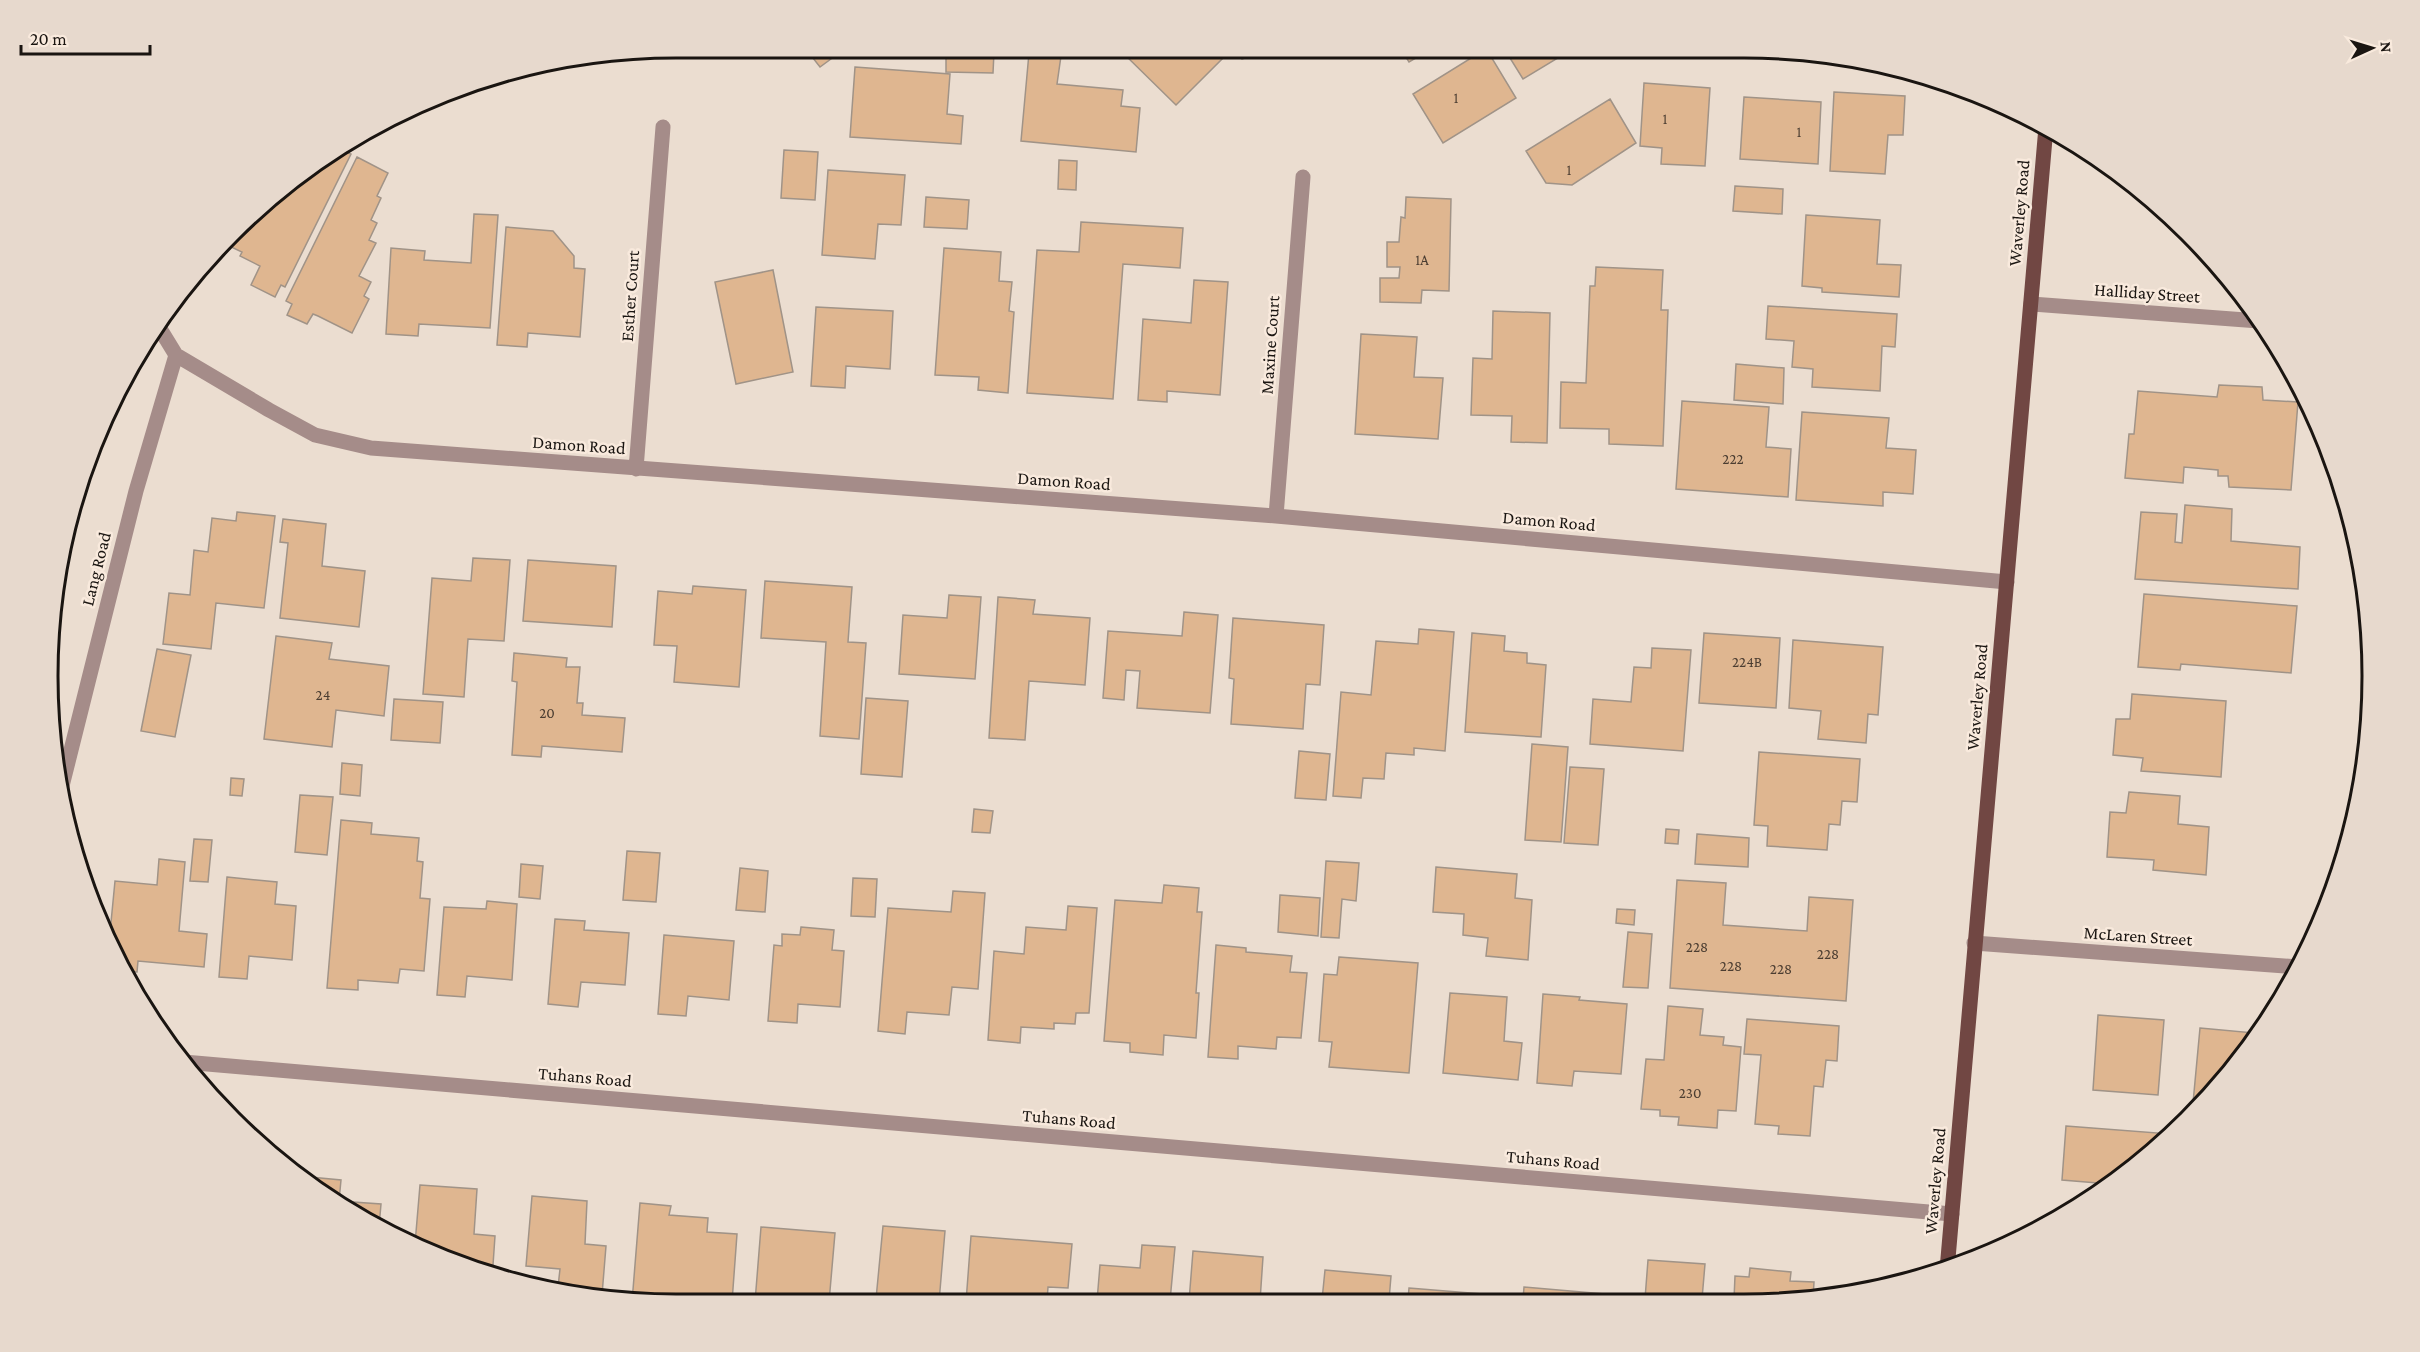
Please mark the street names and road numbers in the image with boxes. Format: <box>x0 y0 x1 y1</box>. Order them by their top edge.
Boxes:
street label: Waverley Road <box>2004 158 2034 267</box>
street label: Esther Court <box>617 249 643 342</box>
street label: Halliday Street <box>2093 279 2202 307</box>
street label: Maxine Court <box>1257 294 1283 395</box>
street label: Damon Road <box>532 432 627 458</box>
street label: Damon Road <box>1017 468 1112 494</box>
street label: Damon Road <box>1502 507 1597 535</box>
street label: Lang Road <box>77 529 115 608</box>
street label: Waverley Road <box>1962 642 1992 751</box>
street label: McLaren Street <box>2083 922 2194 950</box>
street label: Tuhans Road <box>537 1063 633 1091</box>
street label: Tuhans Road <box>1021 1105 1117 1133</box>
street label: Waverley Road <box>1920 1126 1950 1235</box>
street label: Tuhans Road <box>1505 1146 1601 1174</box>

